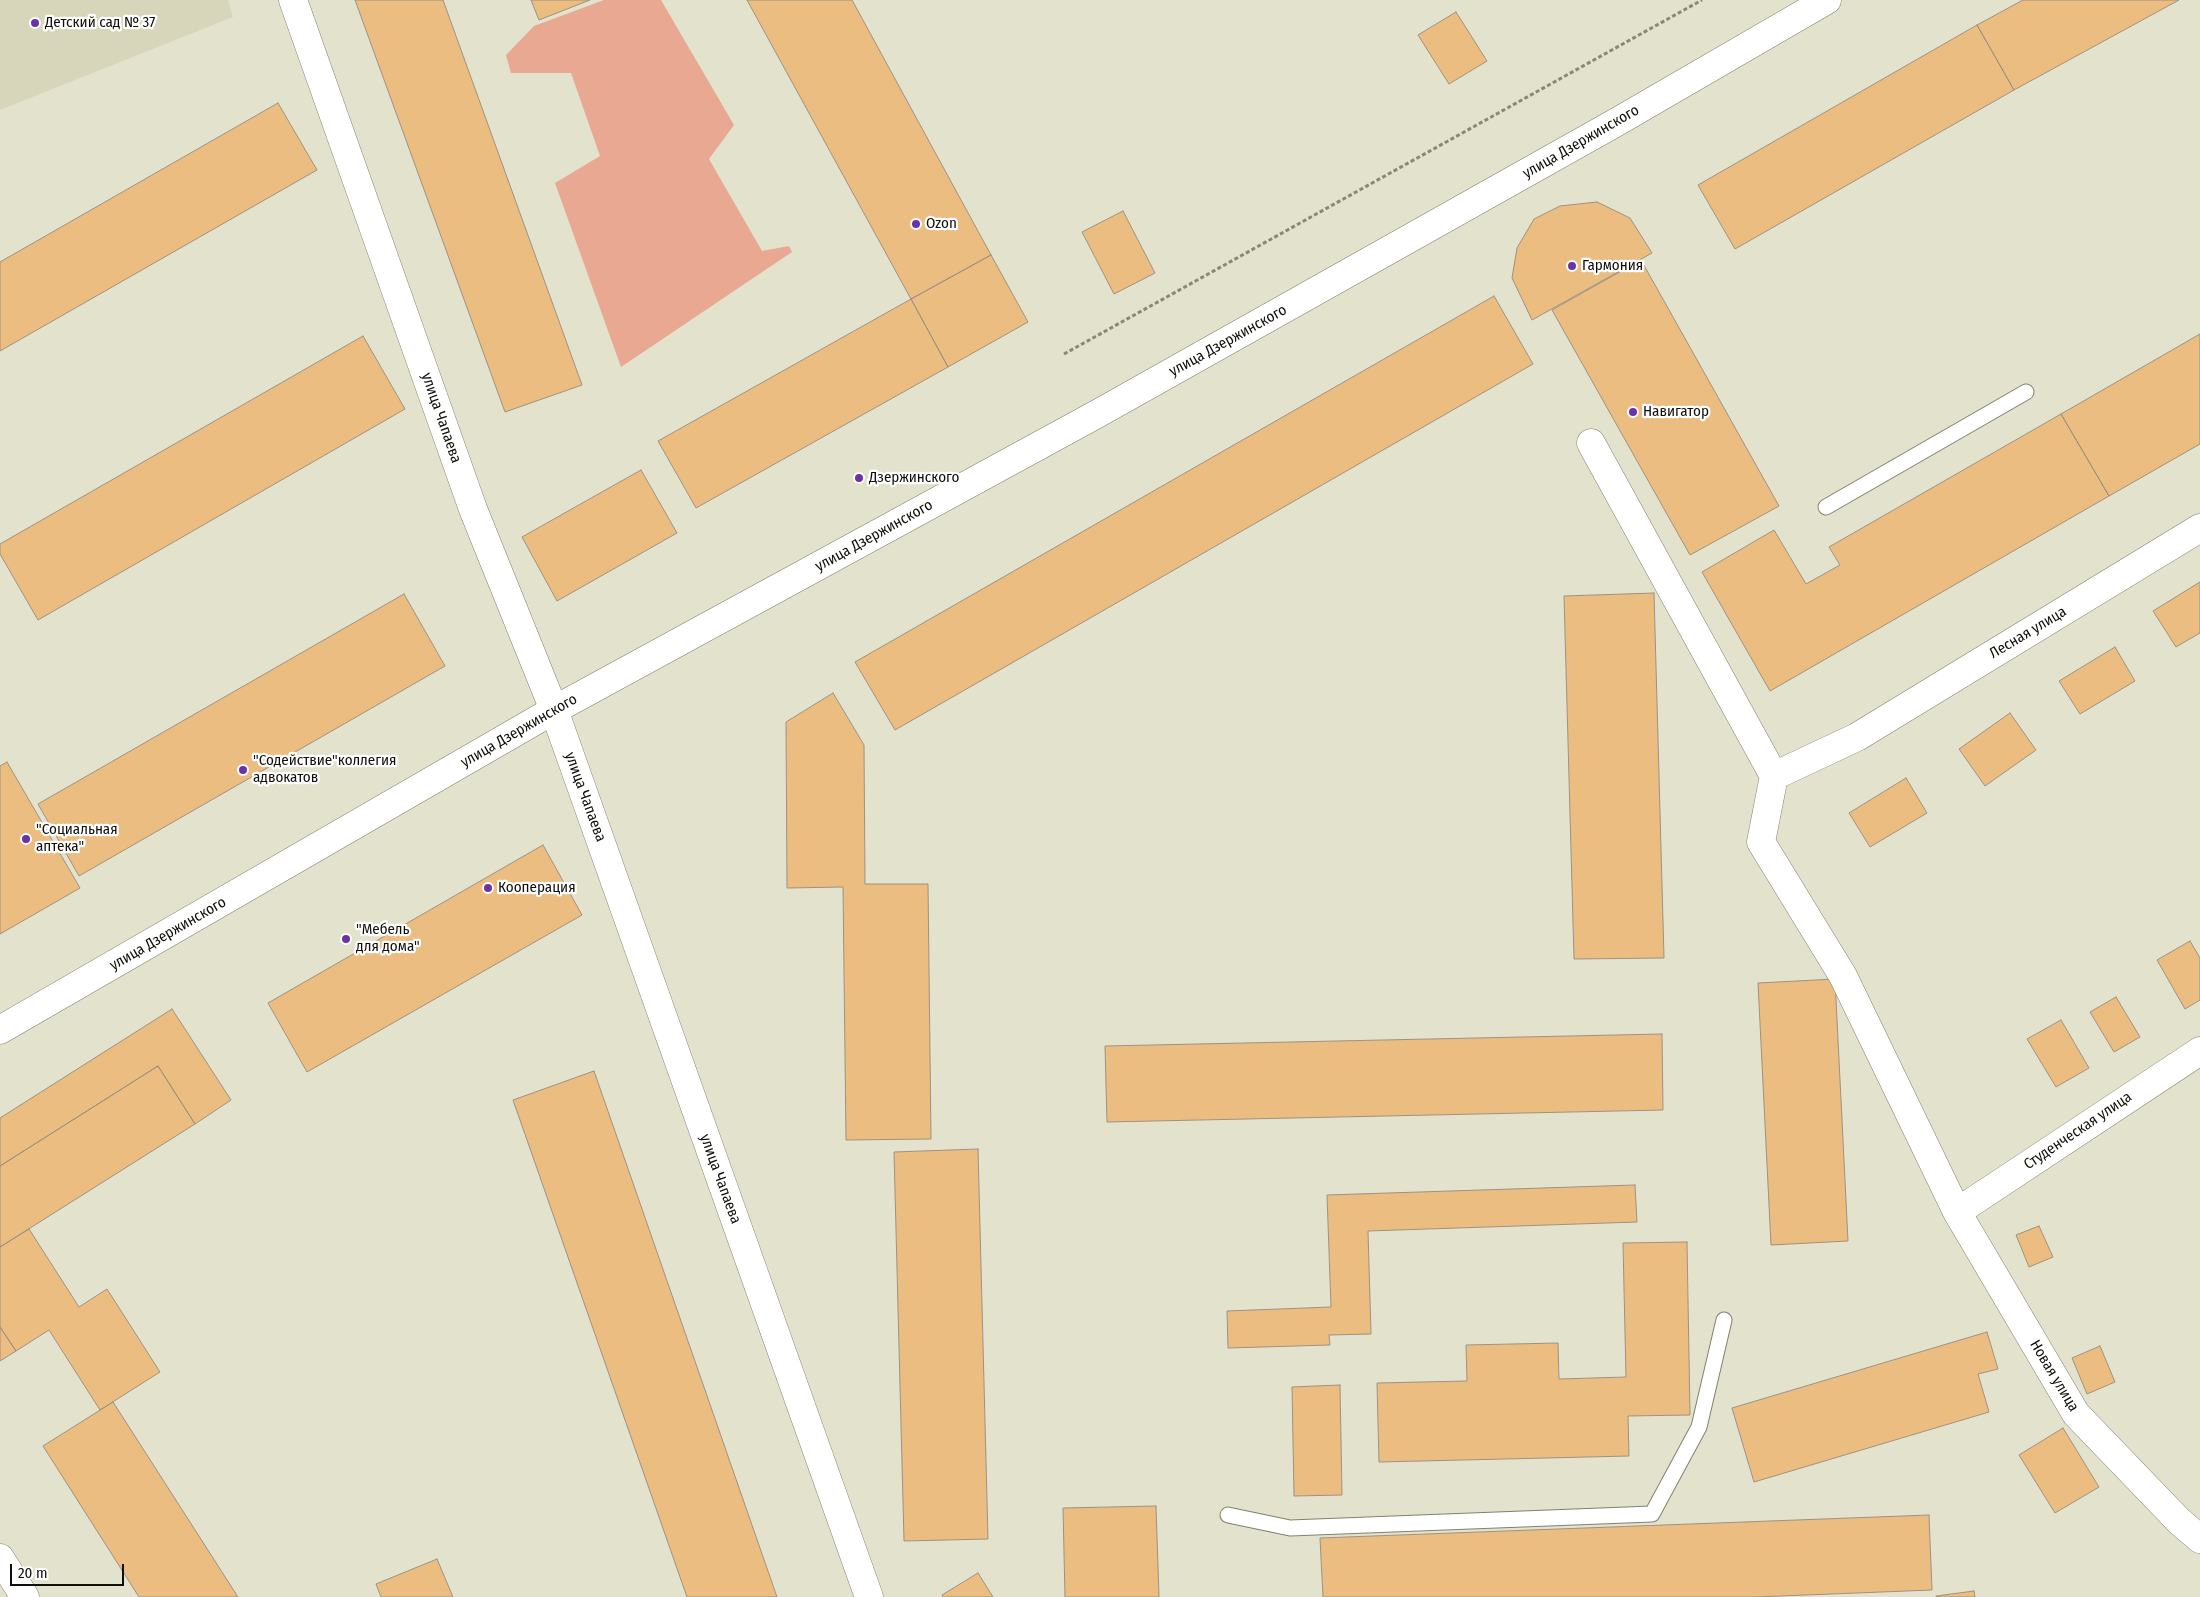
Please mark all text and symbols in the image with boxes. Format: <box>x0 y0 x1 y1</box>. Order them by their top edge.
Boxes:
place label: Детский сад № 37 <box>45 14 155 32</box>
marker: Детский сад № 37 <box>29 17 41 29</box>
street label: улица Дзержинского <box>1520 101 1642 183</box>
place label: Ozon <box>926 215 957 233</box>
marker: Ozon <box>910 218 922 230</box>
place label: Гармония <box>1582 257 1643 275</box>
marker: Гармония <box>1566 260 1578 272</box>
street label: улица Дзержинского <box>1166 301 1290 381</box>
street label: улица Чапаева <box>417 371 465 465</box>
place label: Навигатор <box>1643 403 1709 421</box>
marker: Навигатор <box>1627 406 1639 418</box>
place label: Дзержинского <box>869 469 959 487</box>
marker: Дзержинского <box>853 472 865 484</box>
street label: улица Дзержинского <box>812 496 936 576</box>
street label: Лесная улица <box>1986 603 2070 663</box>
street label: улица Дзержинского <box>458 690 580 772</box>
street label: улица Чапаева <box>560 750 610 844</box>
place label: "Содействие"коллегия адвокатов <box>253 752 397 787</box>
marker: "Содействие"коллегия адвокатов <box>237 764 249 776</box>
place label: "Социальная аптека" <box>36 821 118 856</box>
marker: "Социальная аптека" <box>20 833 32 845</box>
place label: Кооперация <box>498 879 576 897</box>
marker: Кооперация <box>482 882 494 894</box>
street label: улица Дзержинского <box>107 893 229 975</box>
place label: "Мебель для дома" <box>356 921 420 956</box>
marker: "Мебель для дома" <box>340 933 352 945</box>
street label: Студенческая улица <box>2021 1088 2135 1174</box>
street label: улица Чапаева <box>695 1132 745 1226</box>
street label: Новая улица <box>2026 1337 2082 1415</box>
scale bar <box>12 1554 126 1586</box>
text: 20 m <box>18 1564 48 1582</box>

